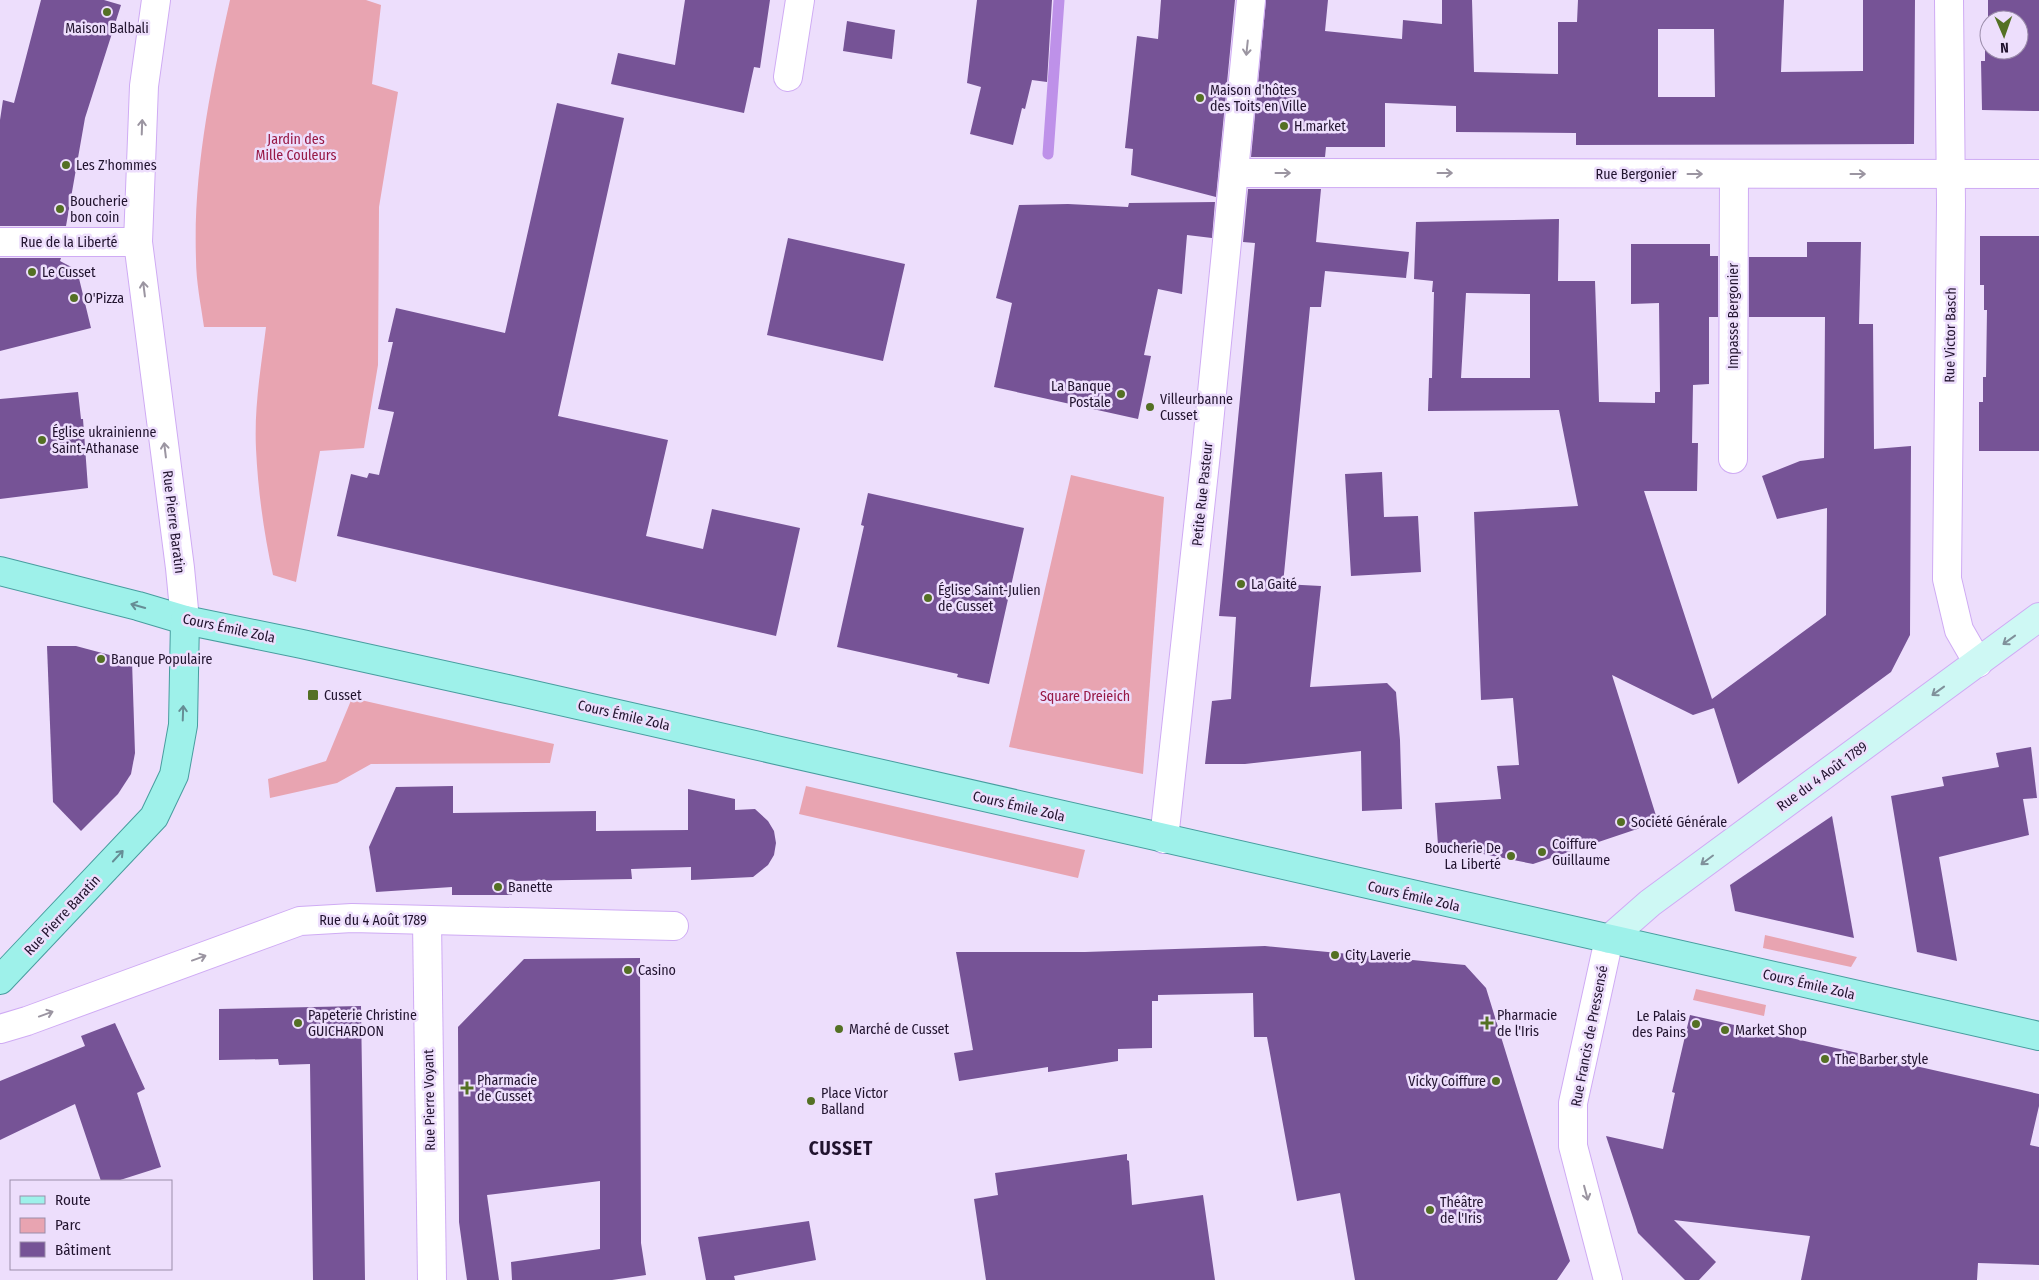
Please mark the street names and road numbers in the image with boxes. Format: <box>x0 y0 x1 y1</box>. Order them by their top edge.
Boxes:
street label: Rue Bergonier <box>1596 166 1677 183</box>
street label: Rue de la Liberté <box>21 234 118 251</box>
street label: Impasse Bergonier <box>1725 263 1742 369</box>
street label: Rue Victor Basch <box>1941 287 1960 383</box>
street label: Petite Rue Pasteur <box>1189 441 1216 547</box>
street label: Rue Pierre Baratin <box>159 469 188 575</box>
street label: Cours Émile Zola <box>181 609 277 647</box>
street label: Cours Émile Zola <box>576 696 672 734</box>
street label: Rue du 4 Août 1789 <box>1774 738 1871 815</box>
street label: Cours Émile Zola <box>971 787 1067 825</box>
street label: Rue Pierre Baratin <box>21 872 104 959</box>
street label: Cours Émile Zola <box>1366 877 1462 915</box>
street label: Rue du 4 Août 1789 <box>319 912 427 929</box>
street label: Rue Francis de Pressensé <box>1567 964 1612 1108</box>
street label: Cours Émile Zola <box>1761 965 1857 1003</box>
street label: Rue Pierre Voyant <box>420 1049 439 1151</box>

